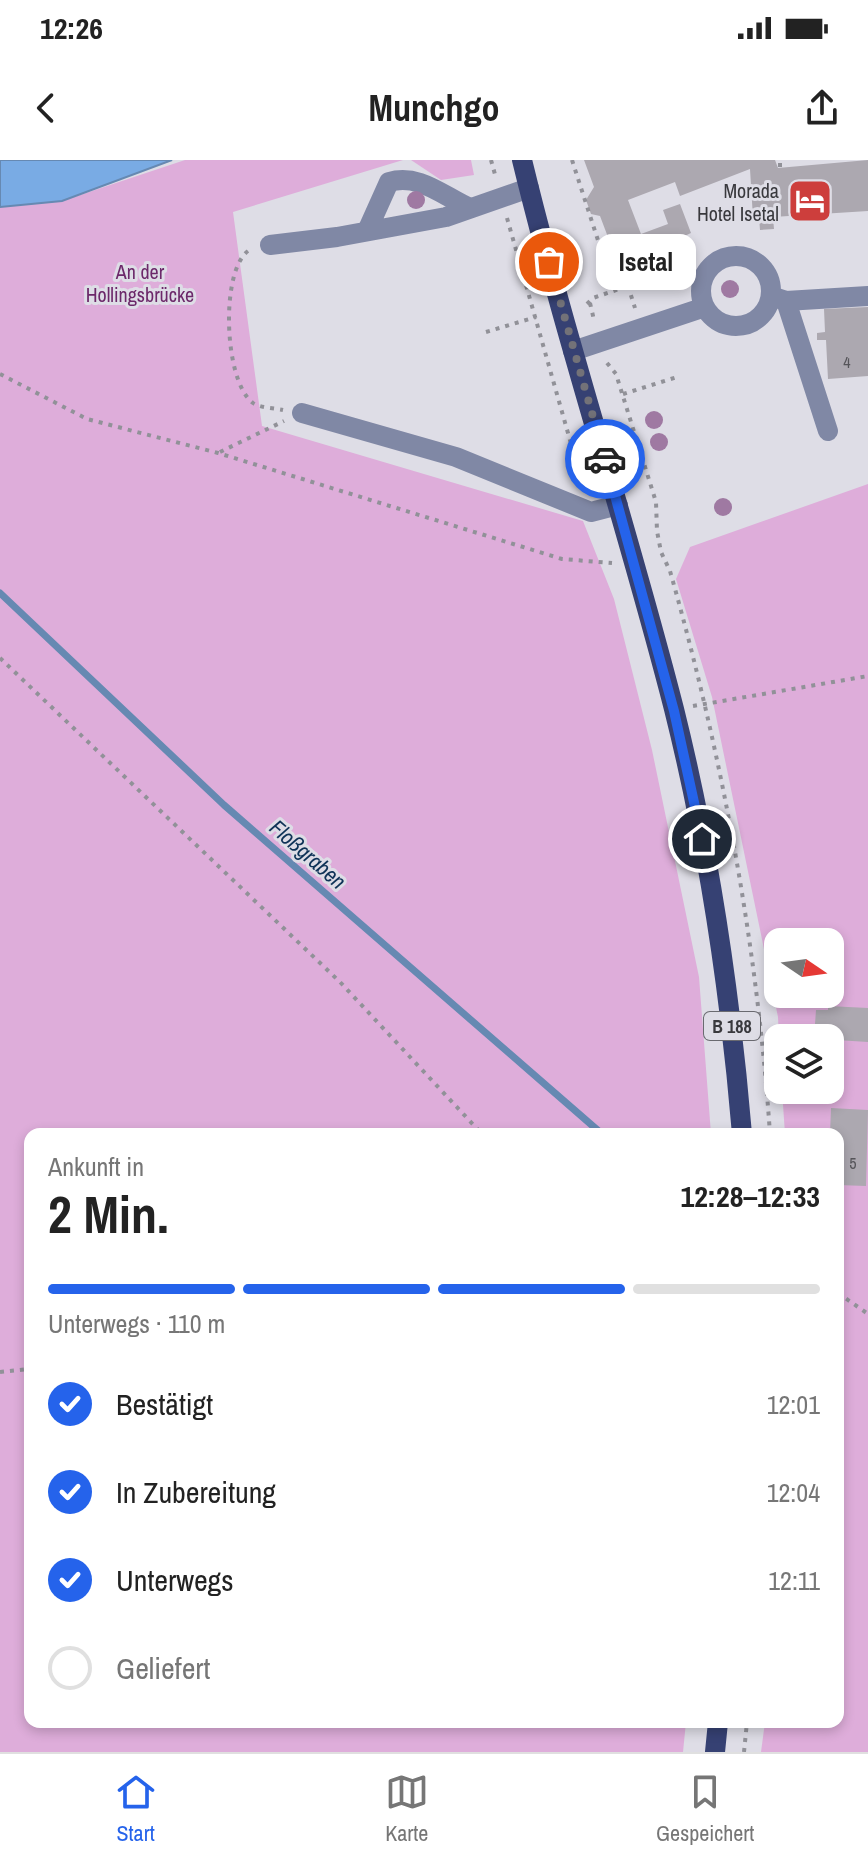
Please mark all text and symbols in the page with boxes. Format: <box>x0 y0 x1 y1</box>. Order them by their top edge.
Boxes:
text: 12:26 <box>40 8 103 48</box>
text: Munchgo <box>368 84 500 132</box>
icon: back <box>24 86 68 130</box>
icon: share <box>800 86 844 130</box>
place label: Morada Hotel Isetal <box>697 177 779 227</box>
hotel icon: Morada Hotel Isetal <box>786 177 834 225</box>
pin <box>515 228 583 296</box>
callout: Isetal <box>597 234 697 290</box>
icon: bag <box>527 240 571 284</box>
text: Isetal <box>619 244 673 279</box>
park label: An der Hollingsbrücke <box>86 258 194 308</box>
house number: 4 <box>843 351 851 373</box>
courier <box>565 419 645 499</box>
icon: car <box>583 437 627 481</box>
pin <box>668 805 736 873</box>
water label: Floßgraben <box>263 812 353 896</box>
icon: home <box>680 817 724 861</box>
north arrow <box>764 928 844 1008</box>
map controls <box>764 928 844 1104</box>
road number: B 188 <box>704 1012 760 1040</box>
button: layers <box>764 1024 844 1104</box>
text: Ankunft in <box>48 1149 144 1184</box>
house number: 5 <box>849 1152 857 1174</box>
text: 12:28–12:33 <box>681 1176 820 1216</box>
text: 2 Min. <box>48 1179 169 1249</box>
text: Unterwegs · 110 m <box>48 1306 225 1341</box>
icon: check <box>48 1382 92 1426</box>
text: Bestätigt <box>116 1384 213 1424</box>
text: 12:01 <box>767 1387 820 1422</box>
icon: check <box>48 1470 92 1514</box>
text: In Zubereitung <box>116 1472 276 1512</box>
text: 12:04 <box>767 1475 820 1510</box>
icon: check <box>48 1558 92 1602</box>
text: Unterwegs <box>116 1560 234 1600</box>
text: 12:11 <box>768 1563 820 1598</box>
text: Geliefert <box>116 1648 210 1688</box>
tab: Start <box>114 1770 158 1848</box>
tab: Karte <box>385 1770 429 1848</box>
tab: Gespeichert <box>656 1770 754 1848</box>

